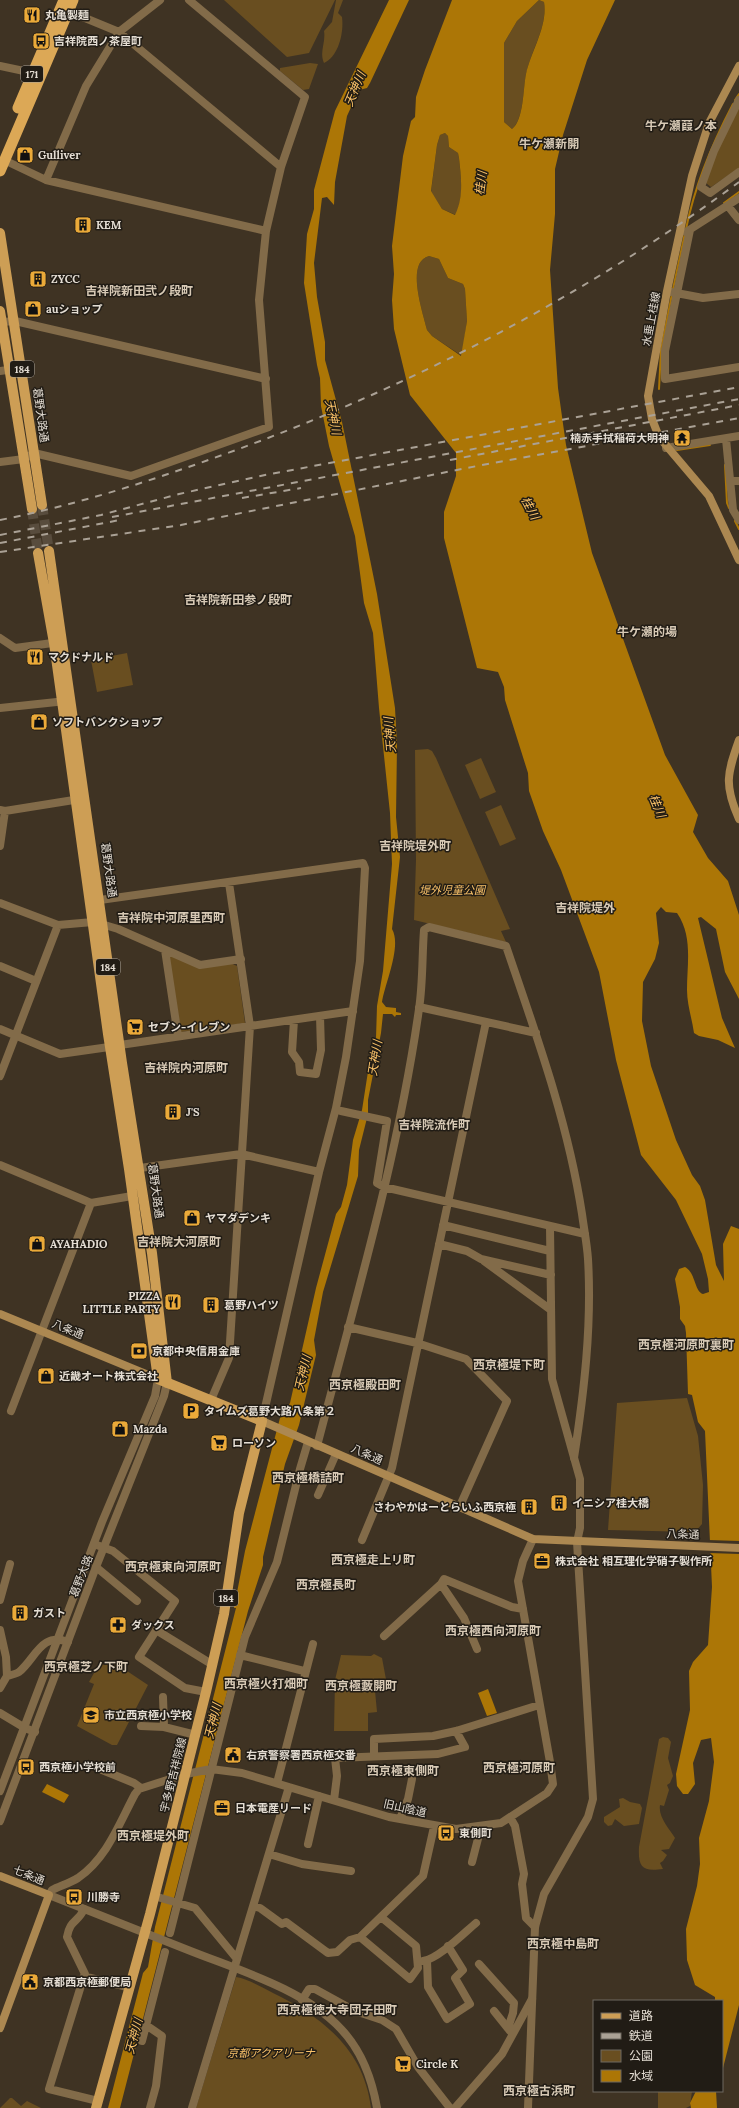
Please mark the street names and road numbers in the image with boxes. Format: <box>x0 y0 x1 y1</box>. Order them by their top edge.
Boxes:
road number: 171 <box>21 66 43 82</box>
street label: 水垂上桂線 <box>639 291 663 347</box>
road number: 184 <box>10 361 34 377</box>
street label: 葛野大路通 <box>30 387 52 443</box>
street label: 葛野大路通 <box>98 842 120 898</box>
road number: 184 <box>96 959 120 975</box>
street label: 葛野大路通 <box>145 1163 167 1219</box>
street label: 八条通 <box>50 1316 86 1342</box>
street label: 八条通 <box>349 1441 385 1467</box>
street label: 八条通 <box>666 1526 700 1542</box>
street label: 葛野大路 <box>67 1553 95 1599</box>
road number: 184 <box>214 1590 238 1606</box>
street label: 宇多野吉祥院線 <box>157 1736 189 1814</box>
street label: 旧山陰道 <box>382 1796 428 1820</box>
street label: 七条通 <box>11 1862 47 1888</box>

